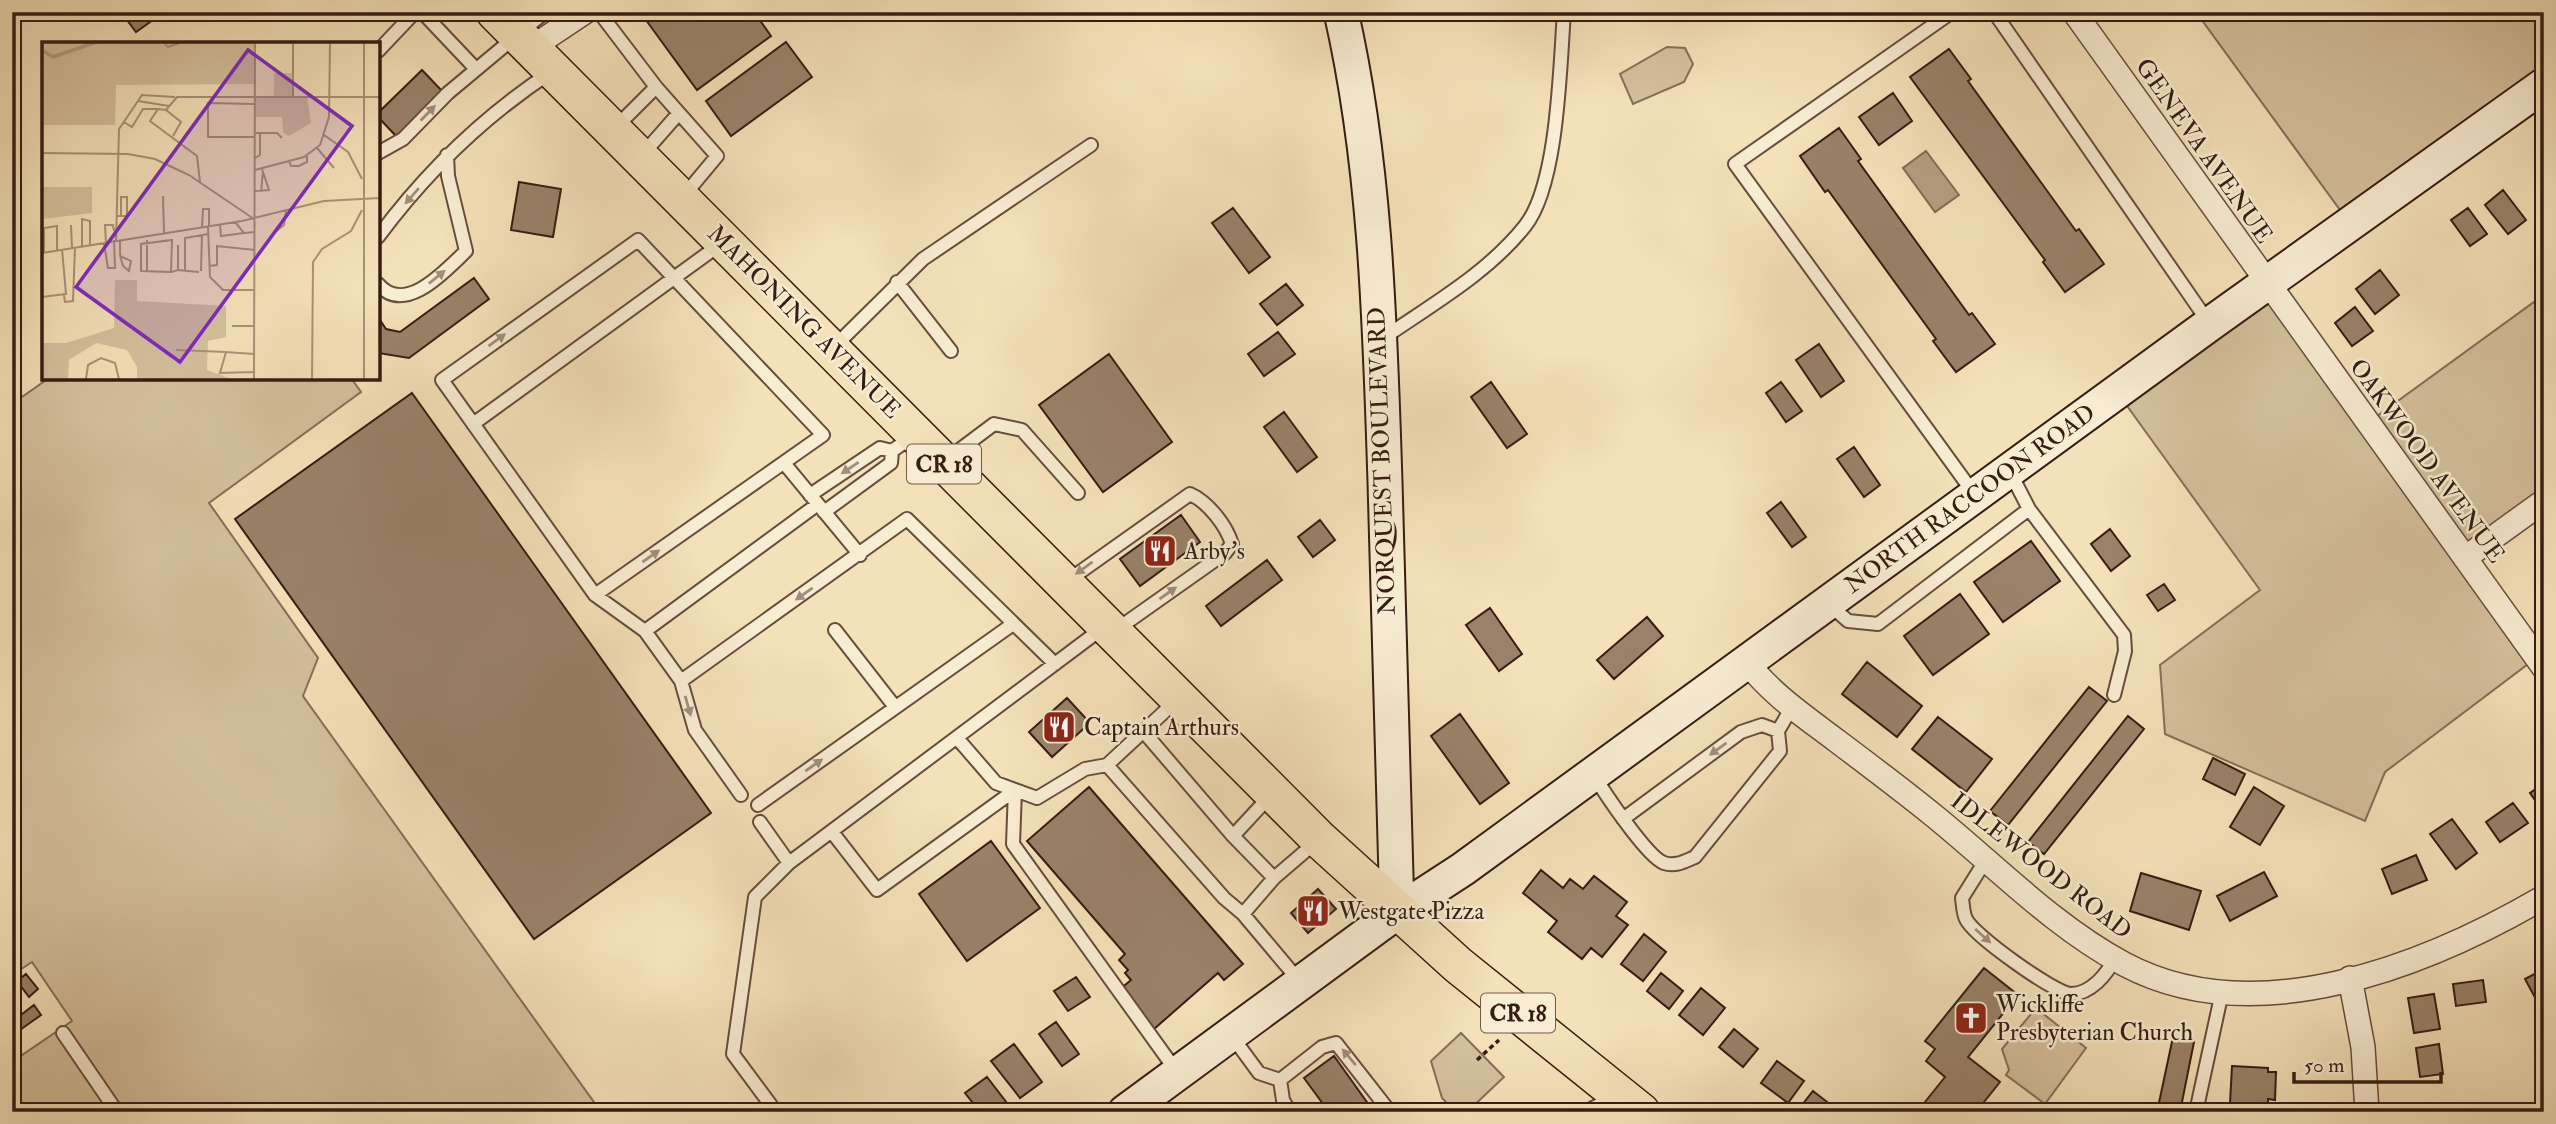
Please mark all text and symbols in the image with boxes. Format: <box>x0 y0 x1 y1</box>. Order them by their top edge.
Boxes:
inset map <box>42 42 380 380</box>
street label: GENEVA AVENUE <box>2129 52 2279 250</box>
one-way arrow <box>420 105 436 122</box>
one-way arrow <box>405 187 420 204</box>
street label: MAHONING AVENUE <box>701 219 907 425</box>
one-way arrow <box>427 270 445 285</box>
street label: NORQUEST BOULEVARD <box>1361 306 1403 616</box>
one-way arrow <box>488 333 506 347</box>
street label: OAKWOOD AVENUE <box>2342 353 2512 569</box>
street label: NORTH RACCOON ROAD <box>1838 397 2102 601</box>
road number: CR 18 <box>907 445 981 484</box>
one-way arrow <box>841 461 860 474</box>
restaurant icon: Arby's <box>1141 532 1179 570</box>
place label: Arby's <box>1183 536 1245 567</box>
one-way arrow <box>642 549 660 563</box>
one-way arrow <box>1076 561 1094 576</box>
one-way arrow <box>1159 586 1177 600</box>
one-way arrow <box>795 587 813 601</box>
one-way arrow <box>683 695 693 716</box>
restaurant icon: Captain Arthurs <box>1040 708 1078 746</box>
place label: Captain Arthurs <box>1084 712 1239 743</box>
one-way arrow <box>1708 742 1727 756</box>
one-way arrow <box>805 758 823 772</box>
street label: IDLEWOOD ROAD <box>1944 786 2138 946</box>
restaurant icon: Westgate Pizza <box>1294 892 1332 930</box>
place label: Westgate Pizza <box>1337 896 1485 927</box>
one-way arrow <box>1974 928 1992 944</box>
place label: Wickliffe Presbyterian Church <box>1995 989 2194 1048</box>
road number: CR 18 <box>1481 994 1555 1032</box>
church icon: Wickliffe Presbyterian Church <box>1952 999 1990 1037</box>
scale bar <box>2294 1040 2440 1084</box>
one-way arrow <box>1342 1049 1357 1066</box>
text: 50 m <box>2304 1052 2345 1079</box>

